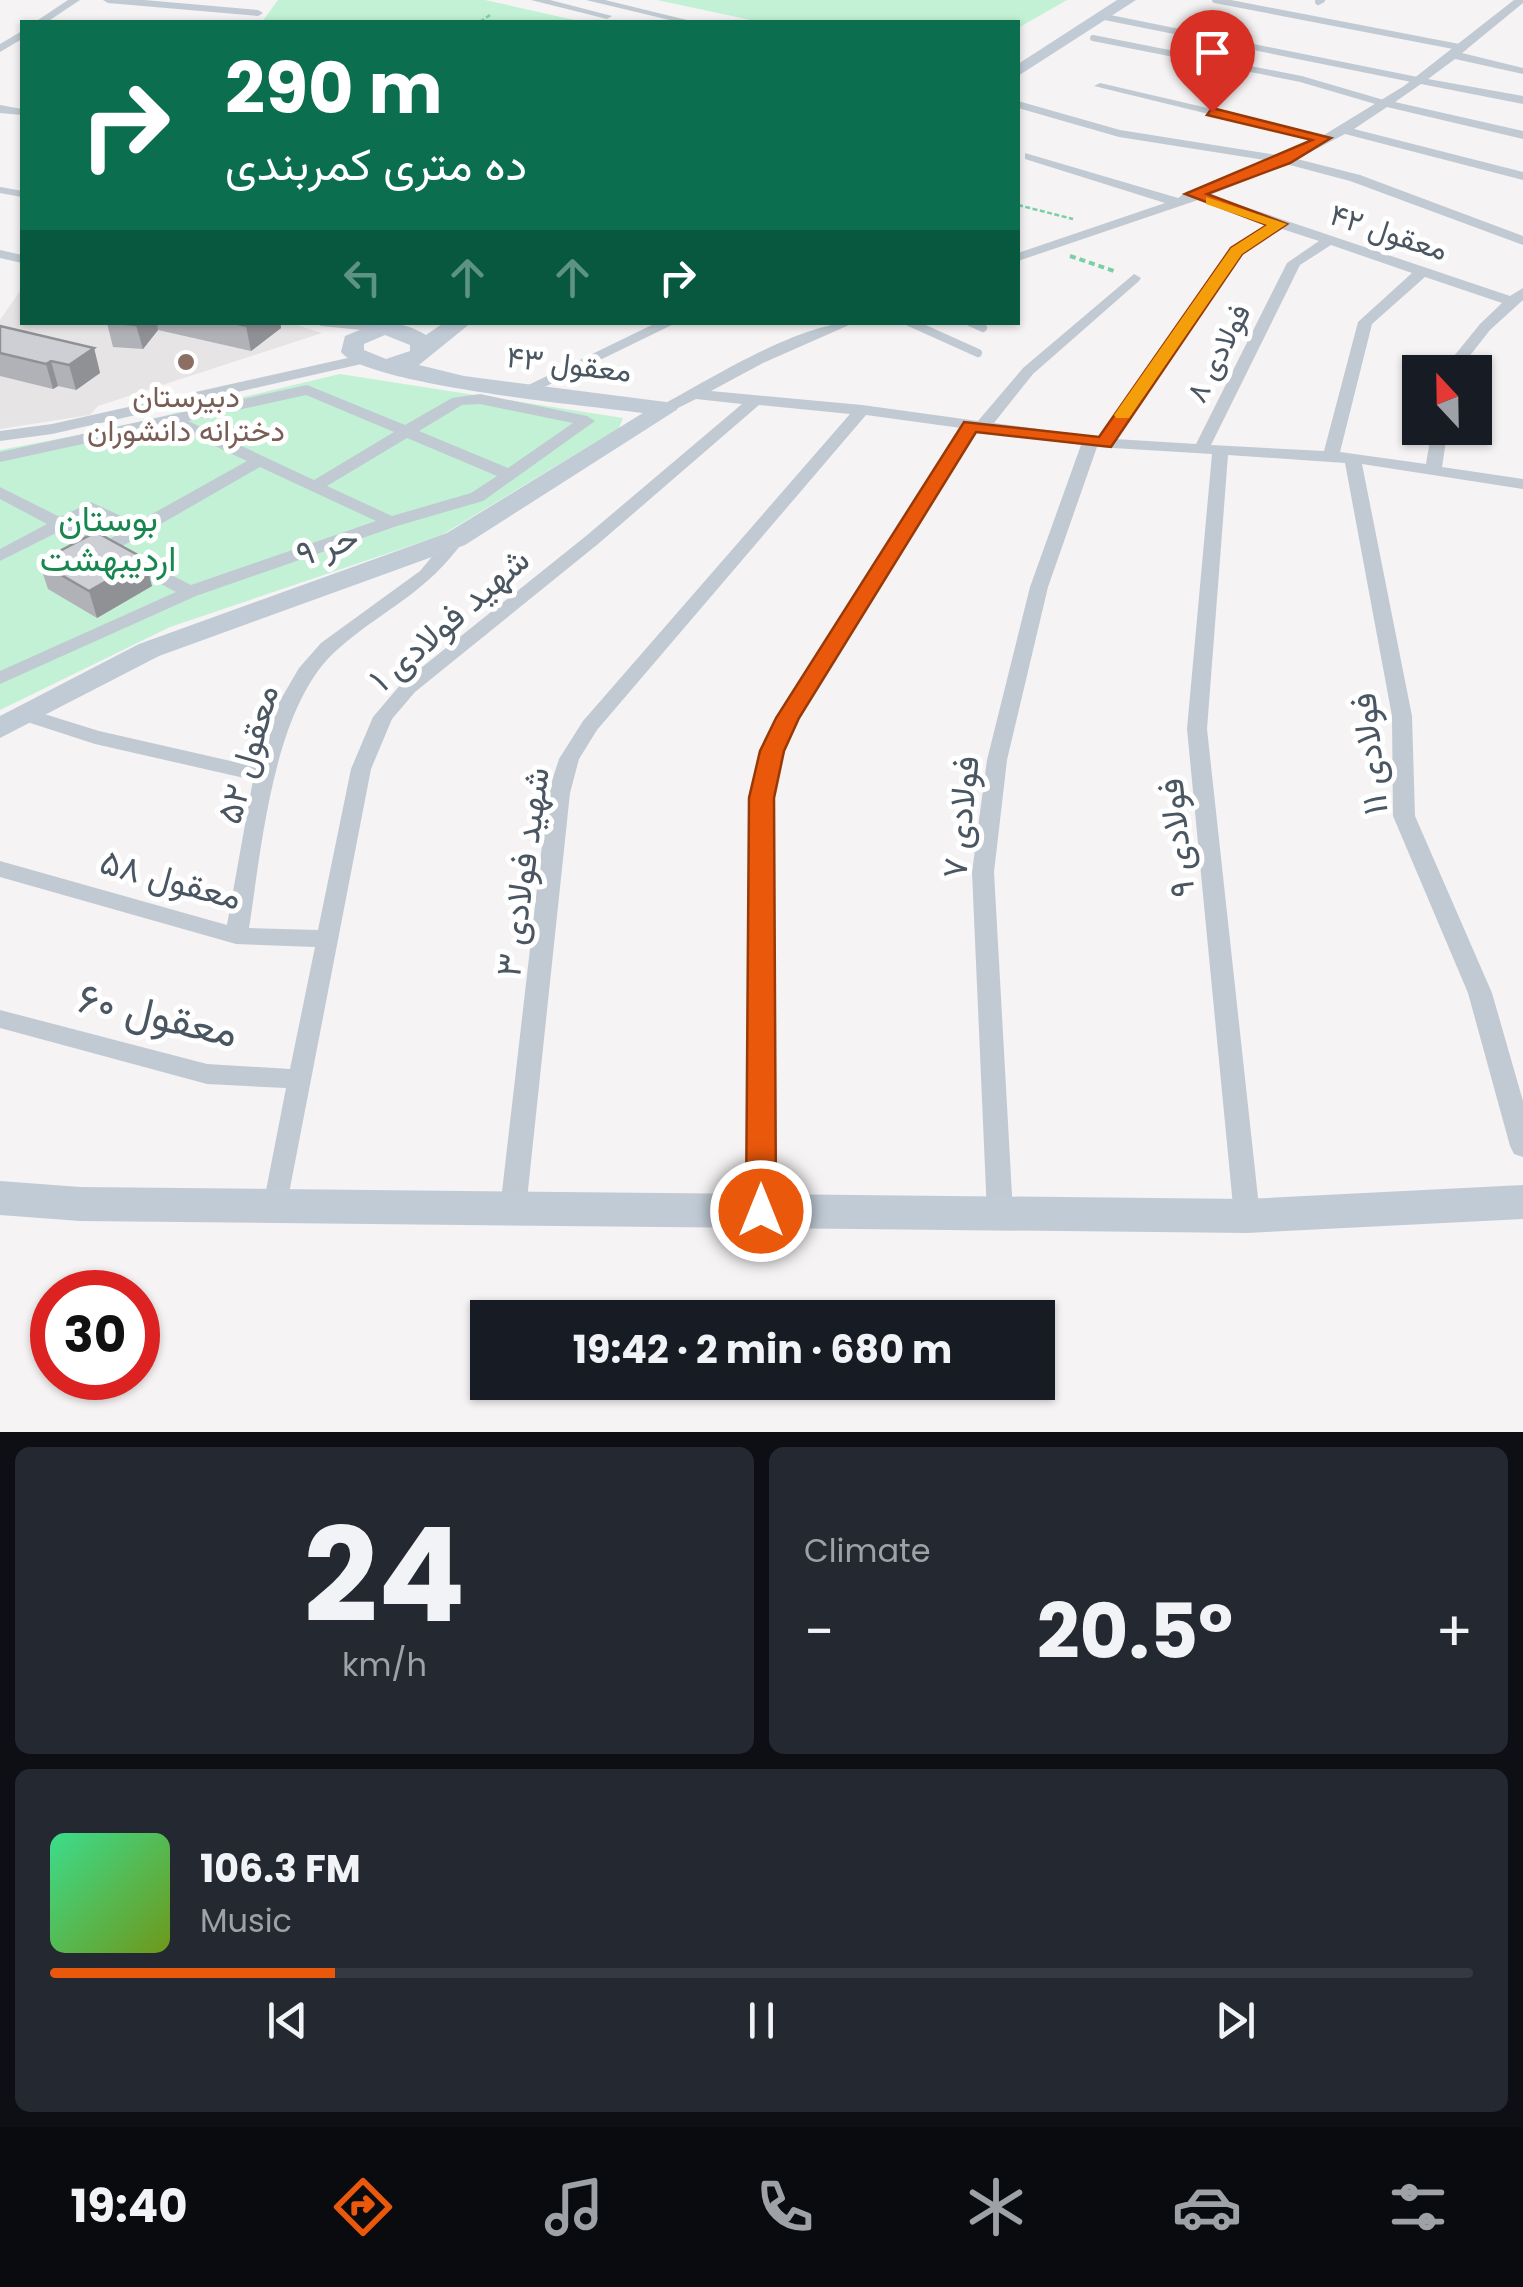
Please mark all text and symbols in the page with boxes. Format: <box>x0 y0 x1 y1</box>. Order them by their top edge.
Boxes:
pin <box>1170 10 1255 113</box>
icon: arrive <box>1185 25 1240 80</box>
text: 290 m <box>225 39 443 138</box>
icon: right <box>60 60 190 190</box>
text: ده متری کمربندی <box>225 133 527 196</box>
street label: معقول ۴۲ <box>1325 193 1453 271</box>
icon: left <box>335 250 390 305</box>
icon: ahead <box>440 250 495 305</box>
icon: ahead <box>545 250 600 305</box>
icon: right <box>650 250 705 305</box>
street label: فولادی ۸ <box>1175 296 1261 410</box>
street label: معقول ۴۳ <box>504 335 634 393</box>
marker: دبیرستان دخترانه دانشوران <box>175 351 197 373</box>
north arrow <box>1402 355 1492 445</box>
map controls <box>1402 355 1492 445</box>
place label: دبیرستان دخترانه دانشوران <box>87 375 285 452</box>
park label: بوستان اردیبهشت <box>40 494 176 583</box>
street label: حر ۹ <box>289 512 365 578</box>
street label: شهید فولادی ۱ <box>358 536 540 702</box>
street label: معقول ۵۲ <box>204 679 290 829</box>
street label: فولادی ۱۱ <box>1338 691 1400 817</box>
street label: فولادی ۷ <box>929 753 991 881</box>
street label: شهید فولادی ۳ <box>483 764 561 980</box>
street label: فولادی ۹ <box>1145 776 1207 900</box>
street label: معقول ۵۸ <box>95 837 247 921</box>
street label: معقول ۶۰ <box>72 968 244 1062</box>
position arrow <box>709 1159 813 1263</box>
speed limit sign: 30 <box>30 1270 160 1400</box>
text: 19:42 · 2 min · 680 m <box>573 1323 952 1376</box>
text: 24 <box>303 1484 466 1667</box>
text: Climate <box>804 1528 931 1573</box>
text: 20.5° <box>1037 1579 1233 1684</box>
text: − <box>804 1593 834 1670</box>
text: + <box>1435 1593 1473 1670</box>
text: km/h <box>342 1642 427 1687</box>
text: 106.3 FM <box>200 1842 361 1895</box>
text: Music <box>200 1898 292 1943</box>
icon: previous <box>260 1993 315 2048</box>
icon: pause <box>734 1993 789 2048</box>
icon: next <box>1208 1993 1263 2048</box>
icon: directions <box>328 2172 398 2242</box>
icon: music <box>539 2172 609 2242</box>
icon: phone <box>750 2172 820 2242</box>
icon: climate <box>961 2172 1031 2242</box>
icon: car <box>1172 2172 1242 2242</box>
icon: filters <box>1383 2172 1453 2242</box>
text: 19:40 <box>70 2175 188 2238</box>

